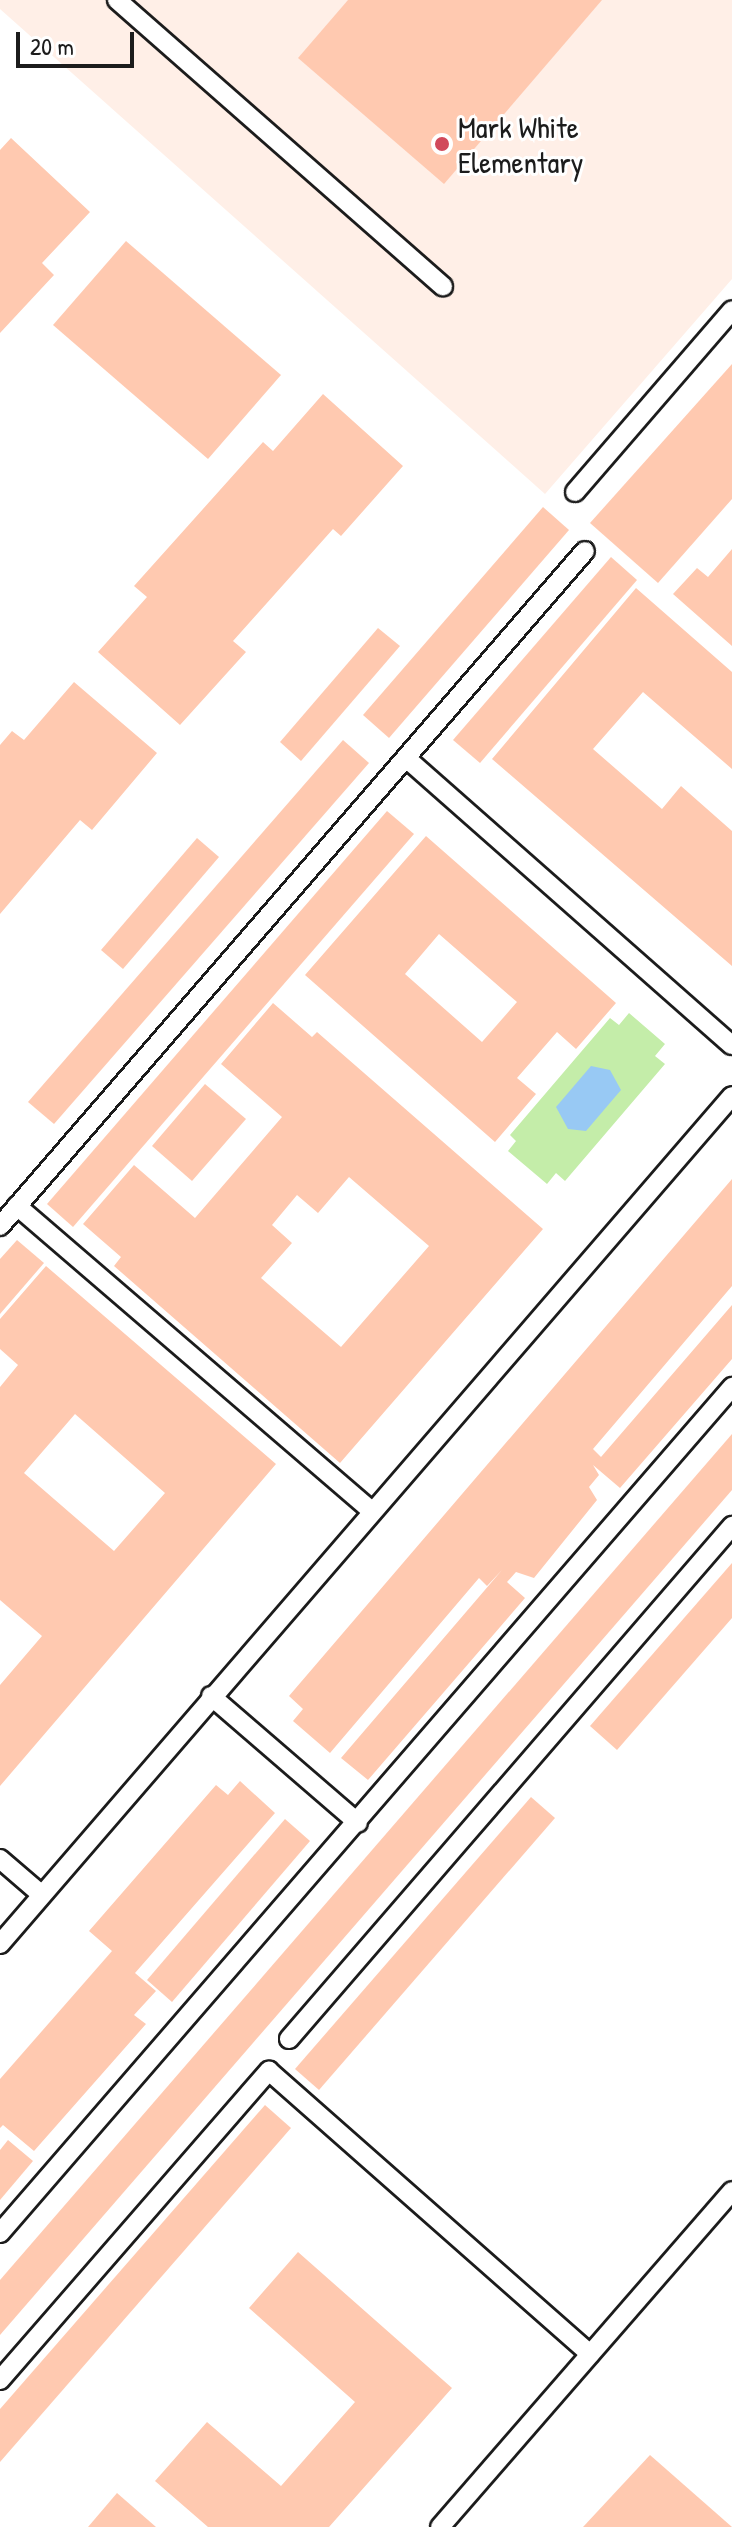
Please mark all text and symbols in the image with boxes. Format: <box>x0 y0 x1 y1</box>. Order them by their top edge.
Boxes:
scale bar <box>20 16 138 66</box>
text: 20 m <box>30 30 74 62</box>
place label: Mark White Elementary <box>458 109 583 180</box>
marker: Mark White Elementary <box>433 135 451 153</box>

